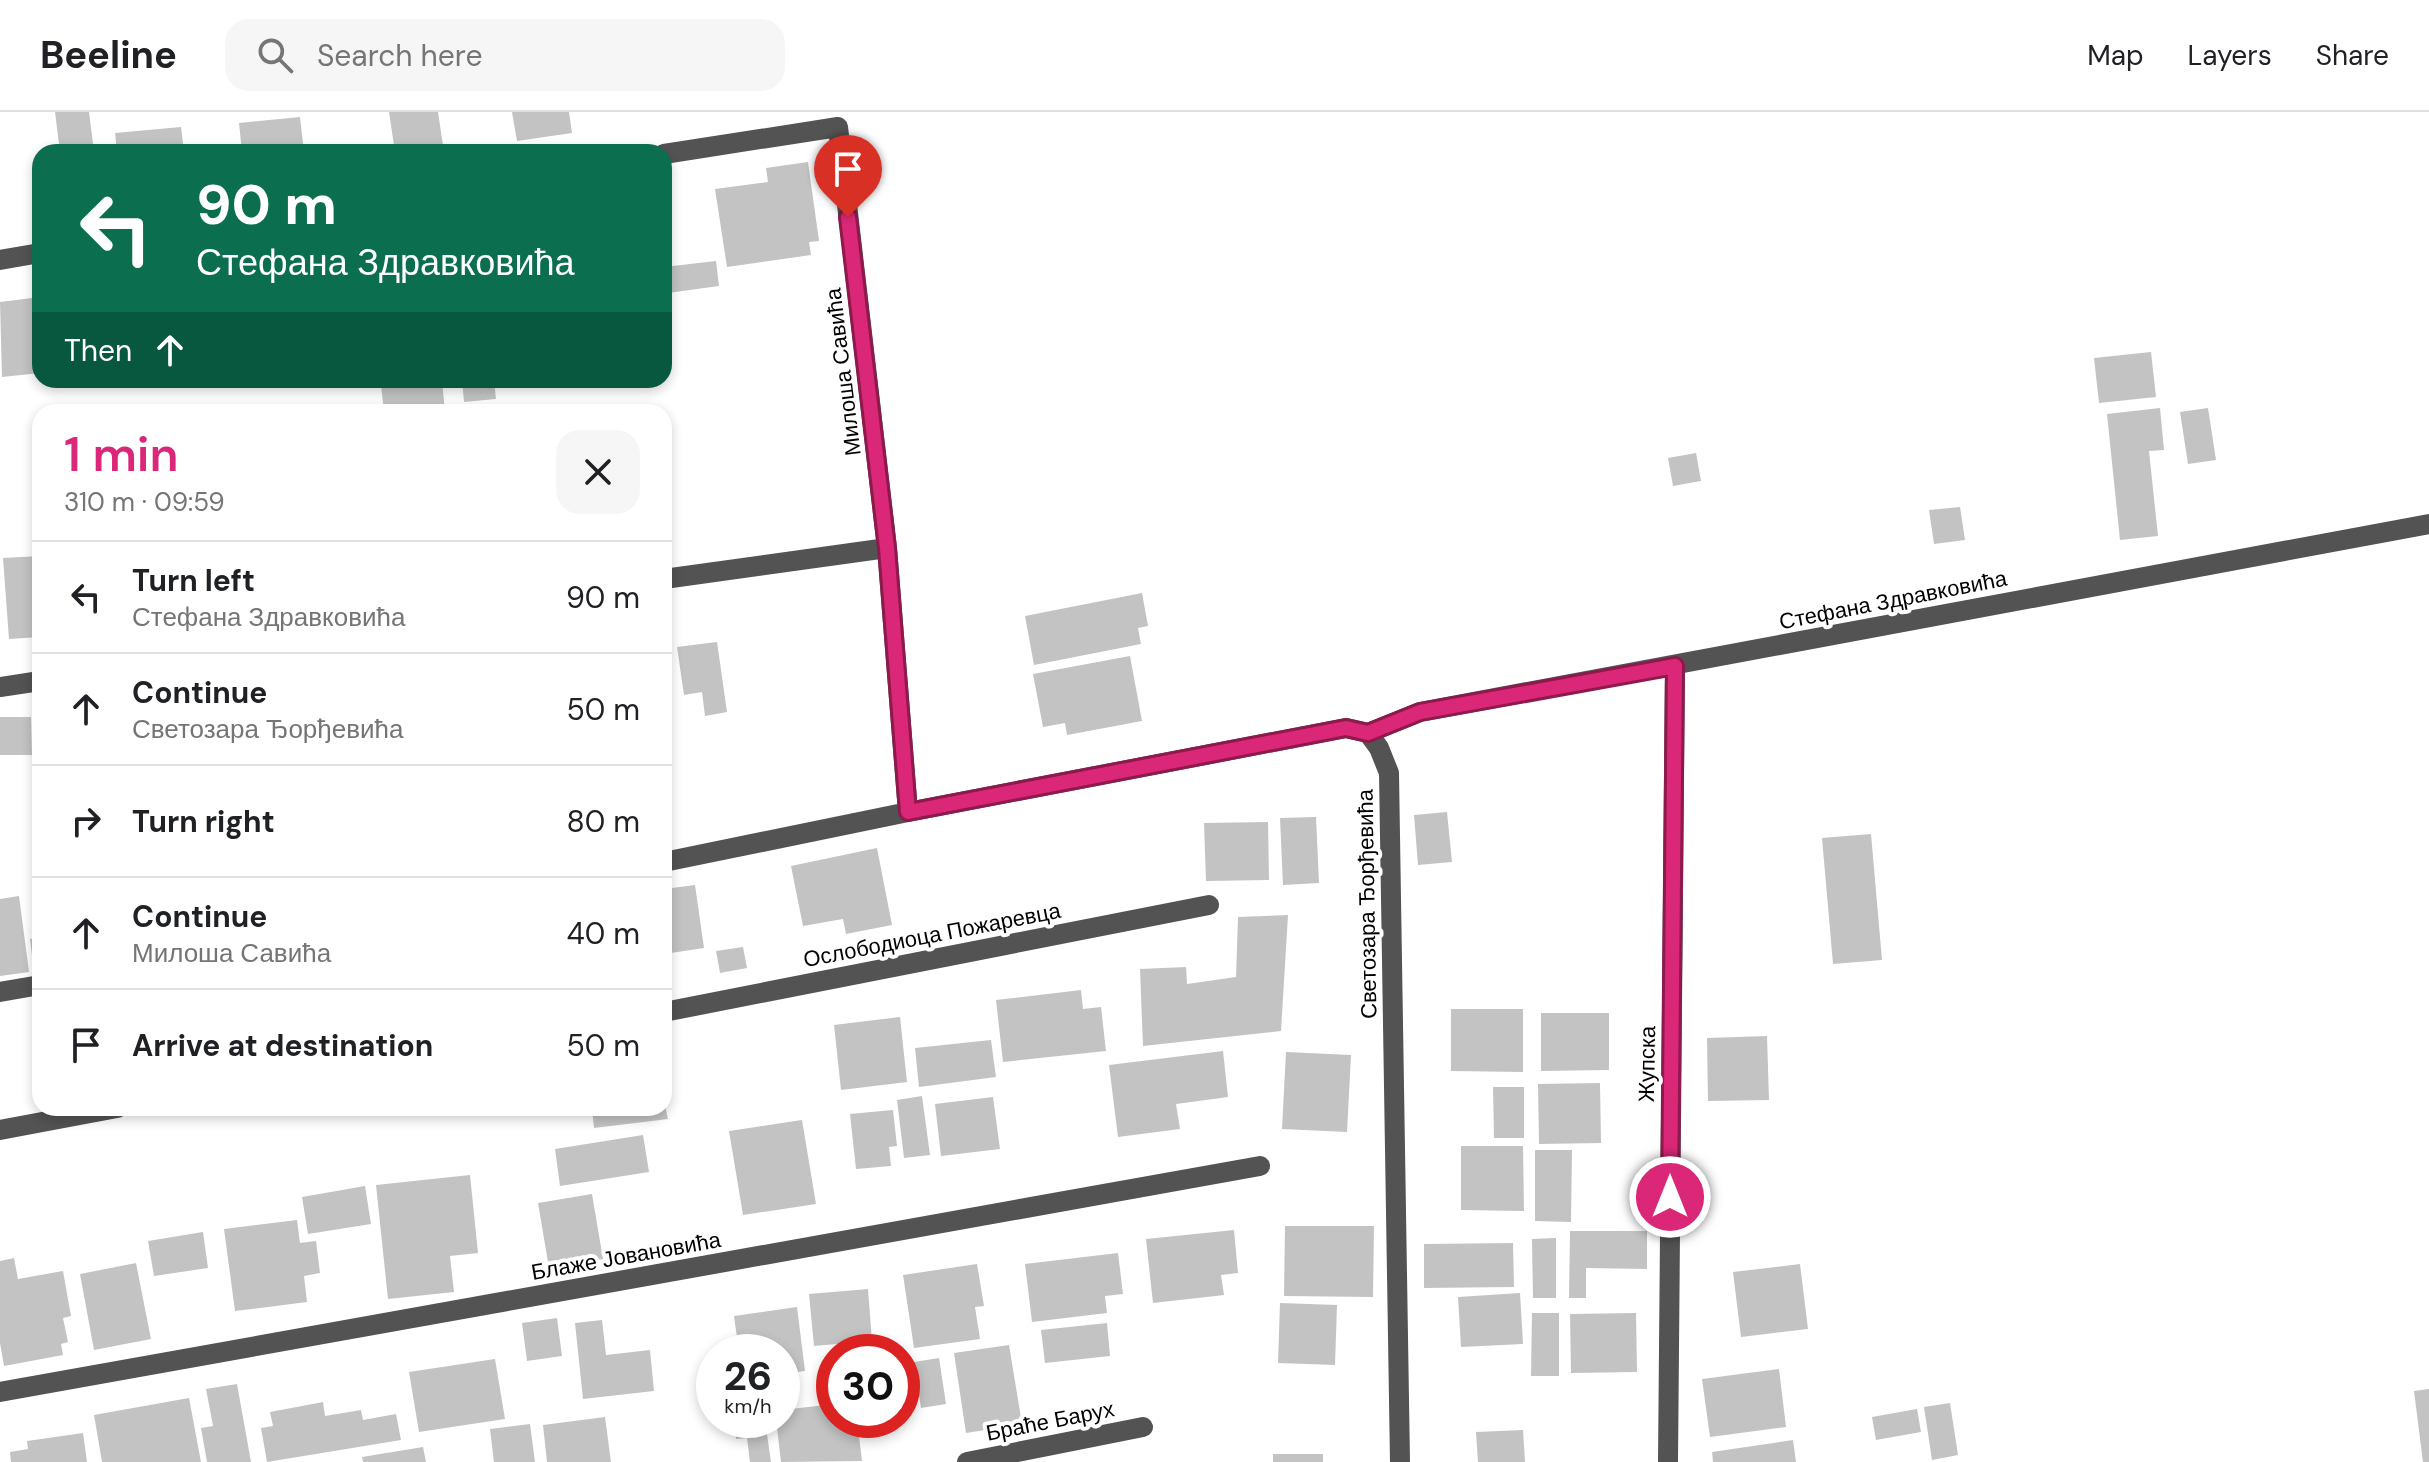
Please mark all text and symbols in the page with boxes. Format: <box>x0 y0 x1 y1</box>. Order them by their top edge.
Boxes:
search box <box>225 19 785 91</box>
text: Beeline <box>40 30 177 80</box>
icon: search <box>253 33 297 77</box>
text: Search here <box>317 36 482 75</box>
text: Map <box>2087 37 2144 74</box>
text: Layers <box>2188 37 2272 74</box>
text: Share <box>2316 37 2389 74</box>
pin <box>814 135 882 217</box>
icon: arrive <box>826 147 870 191</box>
text: 90 m <box>196 168 337 241</box>
icon: left <box>64 176 168 280</box>
text: Стефана Здравковића <box>196 239 575 286</box>
street label: Милоша Савића <box>818 286 868 457</box>
icon: ahead <box>148 328 192 372</box>
text: Then <box>64 331 132 370</box>
text: 1 min <box>64 423 179 486</box>
button: close <box>556 430 640 514</box>
text: 310 m · 09:59 <box>64 485 225 519</box>
text: Turn left <box>132 561 255 600</box>
street label: Стефана Здравковића <box>1777 564 2010 636</box>
icon: left <box>64 575 108 619</box>
text: 90 m <box>566 578 640 617</box>
text: Стефана Здравковића <box>132 600 405 634</box>
text: Continue <box>132 673 267 712</box>
icon: ahead <box>64 687 108 731</box>
text: 50 m <box>566 690 640 729</box>
text: Светозара Ђорђевића <box>132 712 403 746</box>
street label: Светозара Ђорђевића <box>1350 788 1384 1019</box>
icon: right <box>64 799 108 843</box>
text: Turn right <box>132 802 275 841</box>
text: 80 m <box>567 802 640 841</box>
street label: Ослободиоца Пожаревца <box>801 896 1064 974</box>
text: Continue <box>132 897 267 936</box>
icon: ahead <box>64 911 108 955</box>
text: 40 m <box>567 914 640 953</box>
text: Милоша Савића <box>132 936 331 970</box>
icon: arrive <box>64 1023 108 1067</box>
street label: Жупска <box>1632 1025 1662 1102</box>
text: Arrive at destination <box>132 1026 433 1065</box>
text: 50 m <box>566 1026 640 1065</box>
position arrow <box>1628 1155 1712 1239</box>
street label: Блаже Јовановића <box>529 1225 724 1287</box>
speed limit sign: 30 <box>816 1334 920 1438</box>
text: 26 <box>724 1350 772 1402</box>
text: km/h <box>724 1393 772 1419</box>
street label: Браће Барух <box>983 1394 1117 1448</box>

